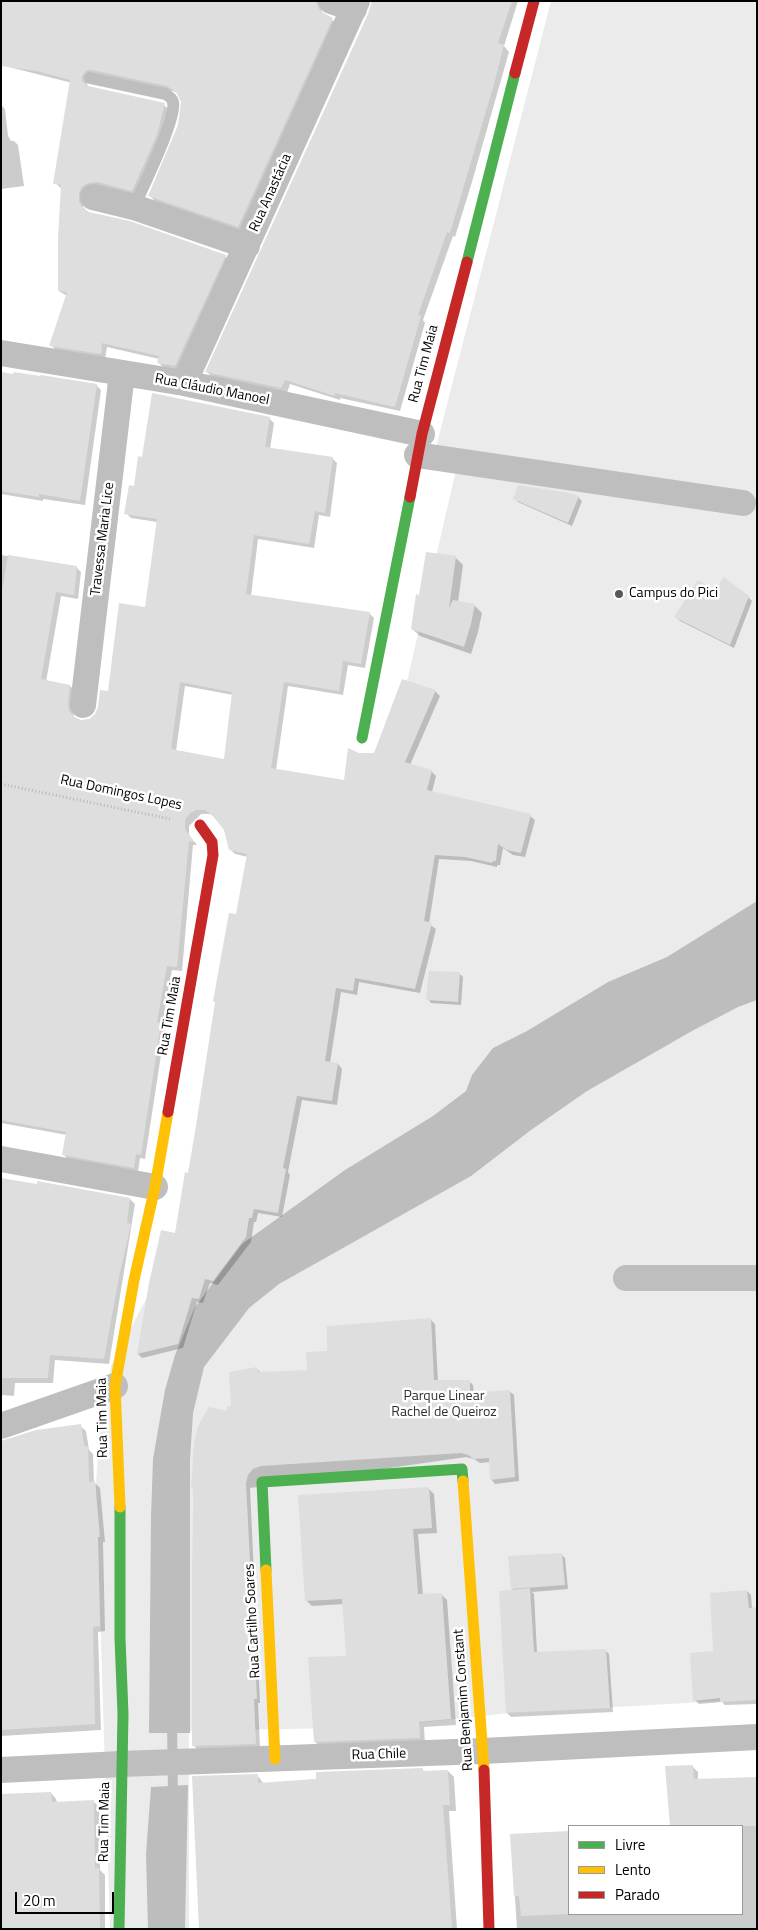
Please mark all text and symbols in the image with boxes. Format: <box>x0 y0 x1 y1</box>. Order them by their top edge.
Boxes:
street label: Rua Anastácia <box>246 151 296 235</box>
street label: Rua Tim Maia <box>406 323 442 405</box>
street label: Rua Cláudio Manoel <box>153 371 271 409</box>
street label: Travessa Maria Lice <box>88 481 118 597</box>
place label: Campus do Pici <box>629 586 718 602</box>
marker: Campus do Pici <box>613 588 625 600</box>
street label: Rua Domingos Lopes <box>59 772 183 814</box>
street label: Rua Tim Maia <box>155 975 185 1057</box>
street label: Rua Tim Maia <box>94 1378 112 1458</box>
park label: Parque Linear Rachel de Queiroz <box>391 1389 497 1421</box>
street label: Rua Cartilho Soares <box>242 1563 264 1679</box>
street label: Rua Benjamim Constant <box>451 1629 477 1771</box>
street label: Rua Chile <box>351 1746 407 1764</box>
street label: Rua Tim Maia <box>96 1782 114 1862</box>
legend <box>568 1825 743 1915</box>
text: Livre <box>615 1833 645 1856</box>
text: Lento <box>615 1858 651 1881</box>
scale bar <box>18 1882 116 1914</box>
text: Parado <box>615 1883 660 1906</box>
text: 20 m <box>23 1889 56 1912</box>

